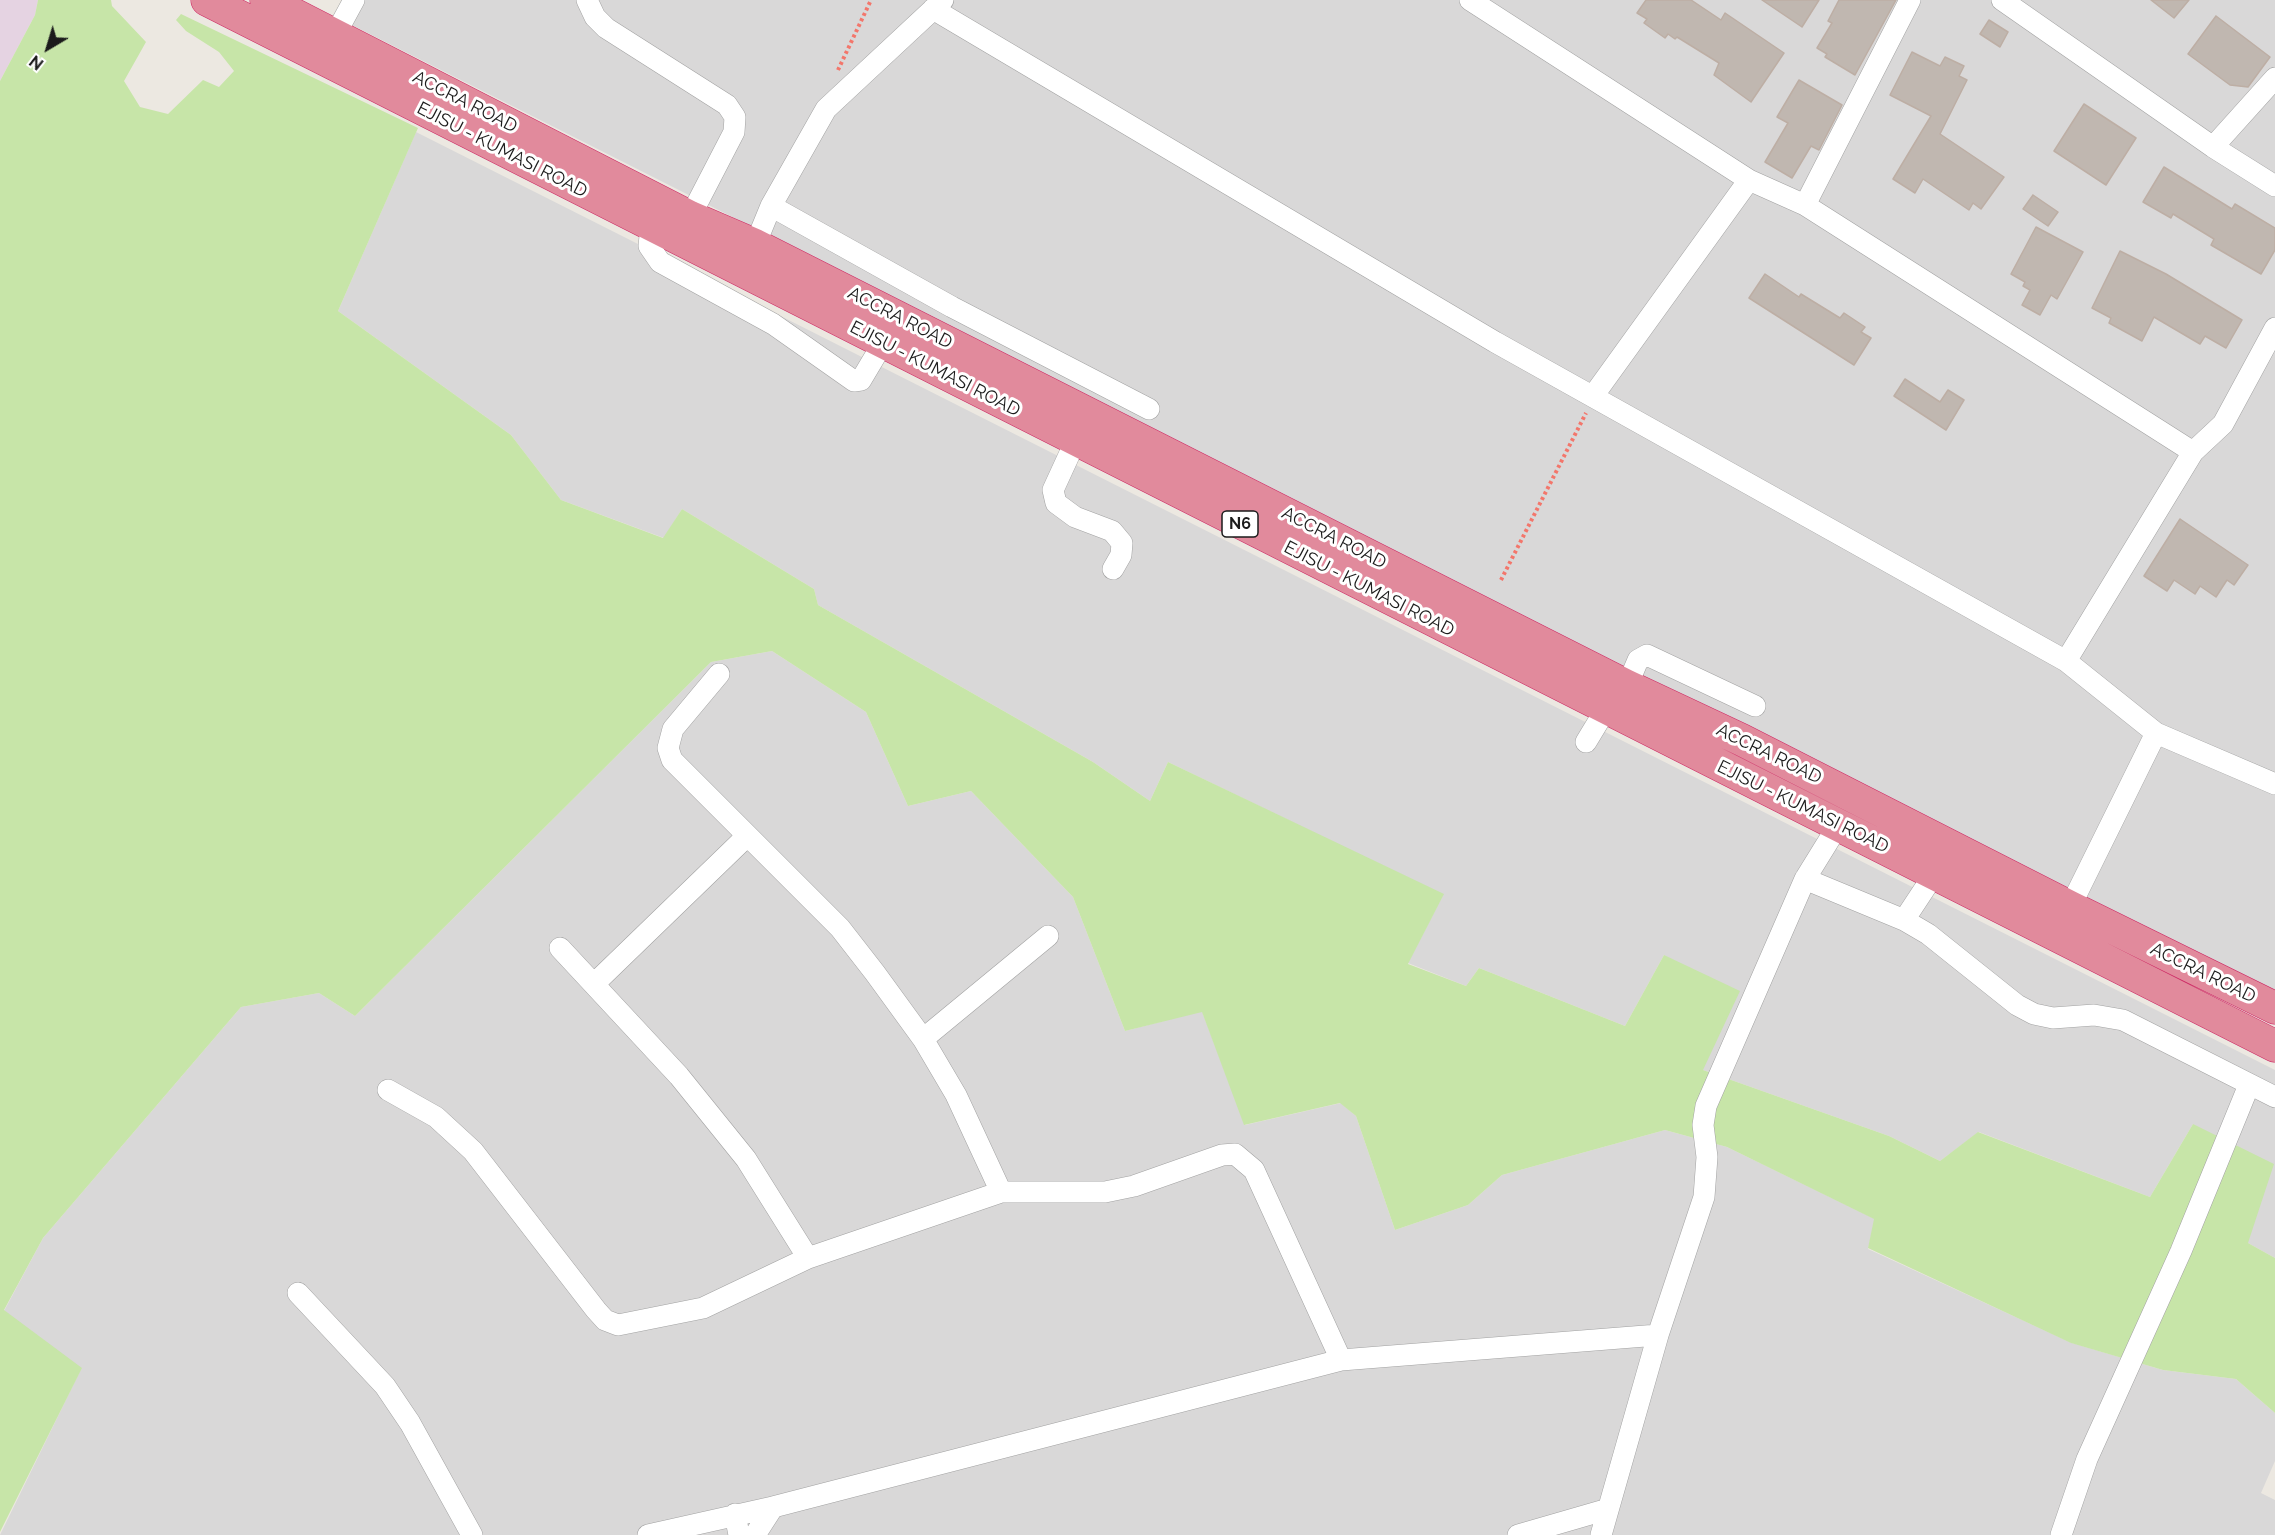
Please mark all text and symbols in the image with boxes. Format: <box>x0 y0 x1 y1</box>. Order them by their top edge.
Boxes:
north arrow <box>18 18 78 78</box>
text: N <box>26 51 47 74</box>
street label: ACCRA ROAD <box>409 66 521 138</box>
street label: EJISU - KUMASI ROAD <box>413 98 591 202</box>
street label: ACCRA ROAD <box>844 282 956 354</box>
street label: EJISU - KUMASI ROAD <box>846 317 1024 421</box>
street label: ACCRA ROAD <box>1278 502 1390 574</box>
road number: N6 <box>1222 511 1258 537</box>
street label: EJISU - KUMASI ROAD <box>1280 537 1458 641</box>
street label: ACCRA ROAD <box>1713 719 1825 789</box>
street label: EJISU - KUMASI ROAD <box>1714 756 1892 858</box>
street label: ACCRA ROAD <box>2147 938 2259 1008</box>

